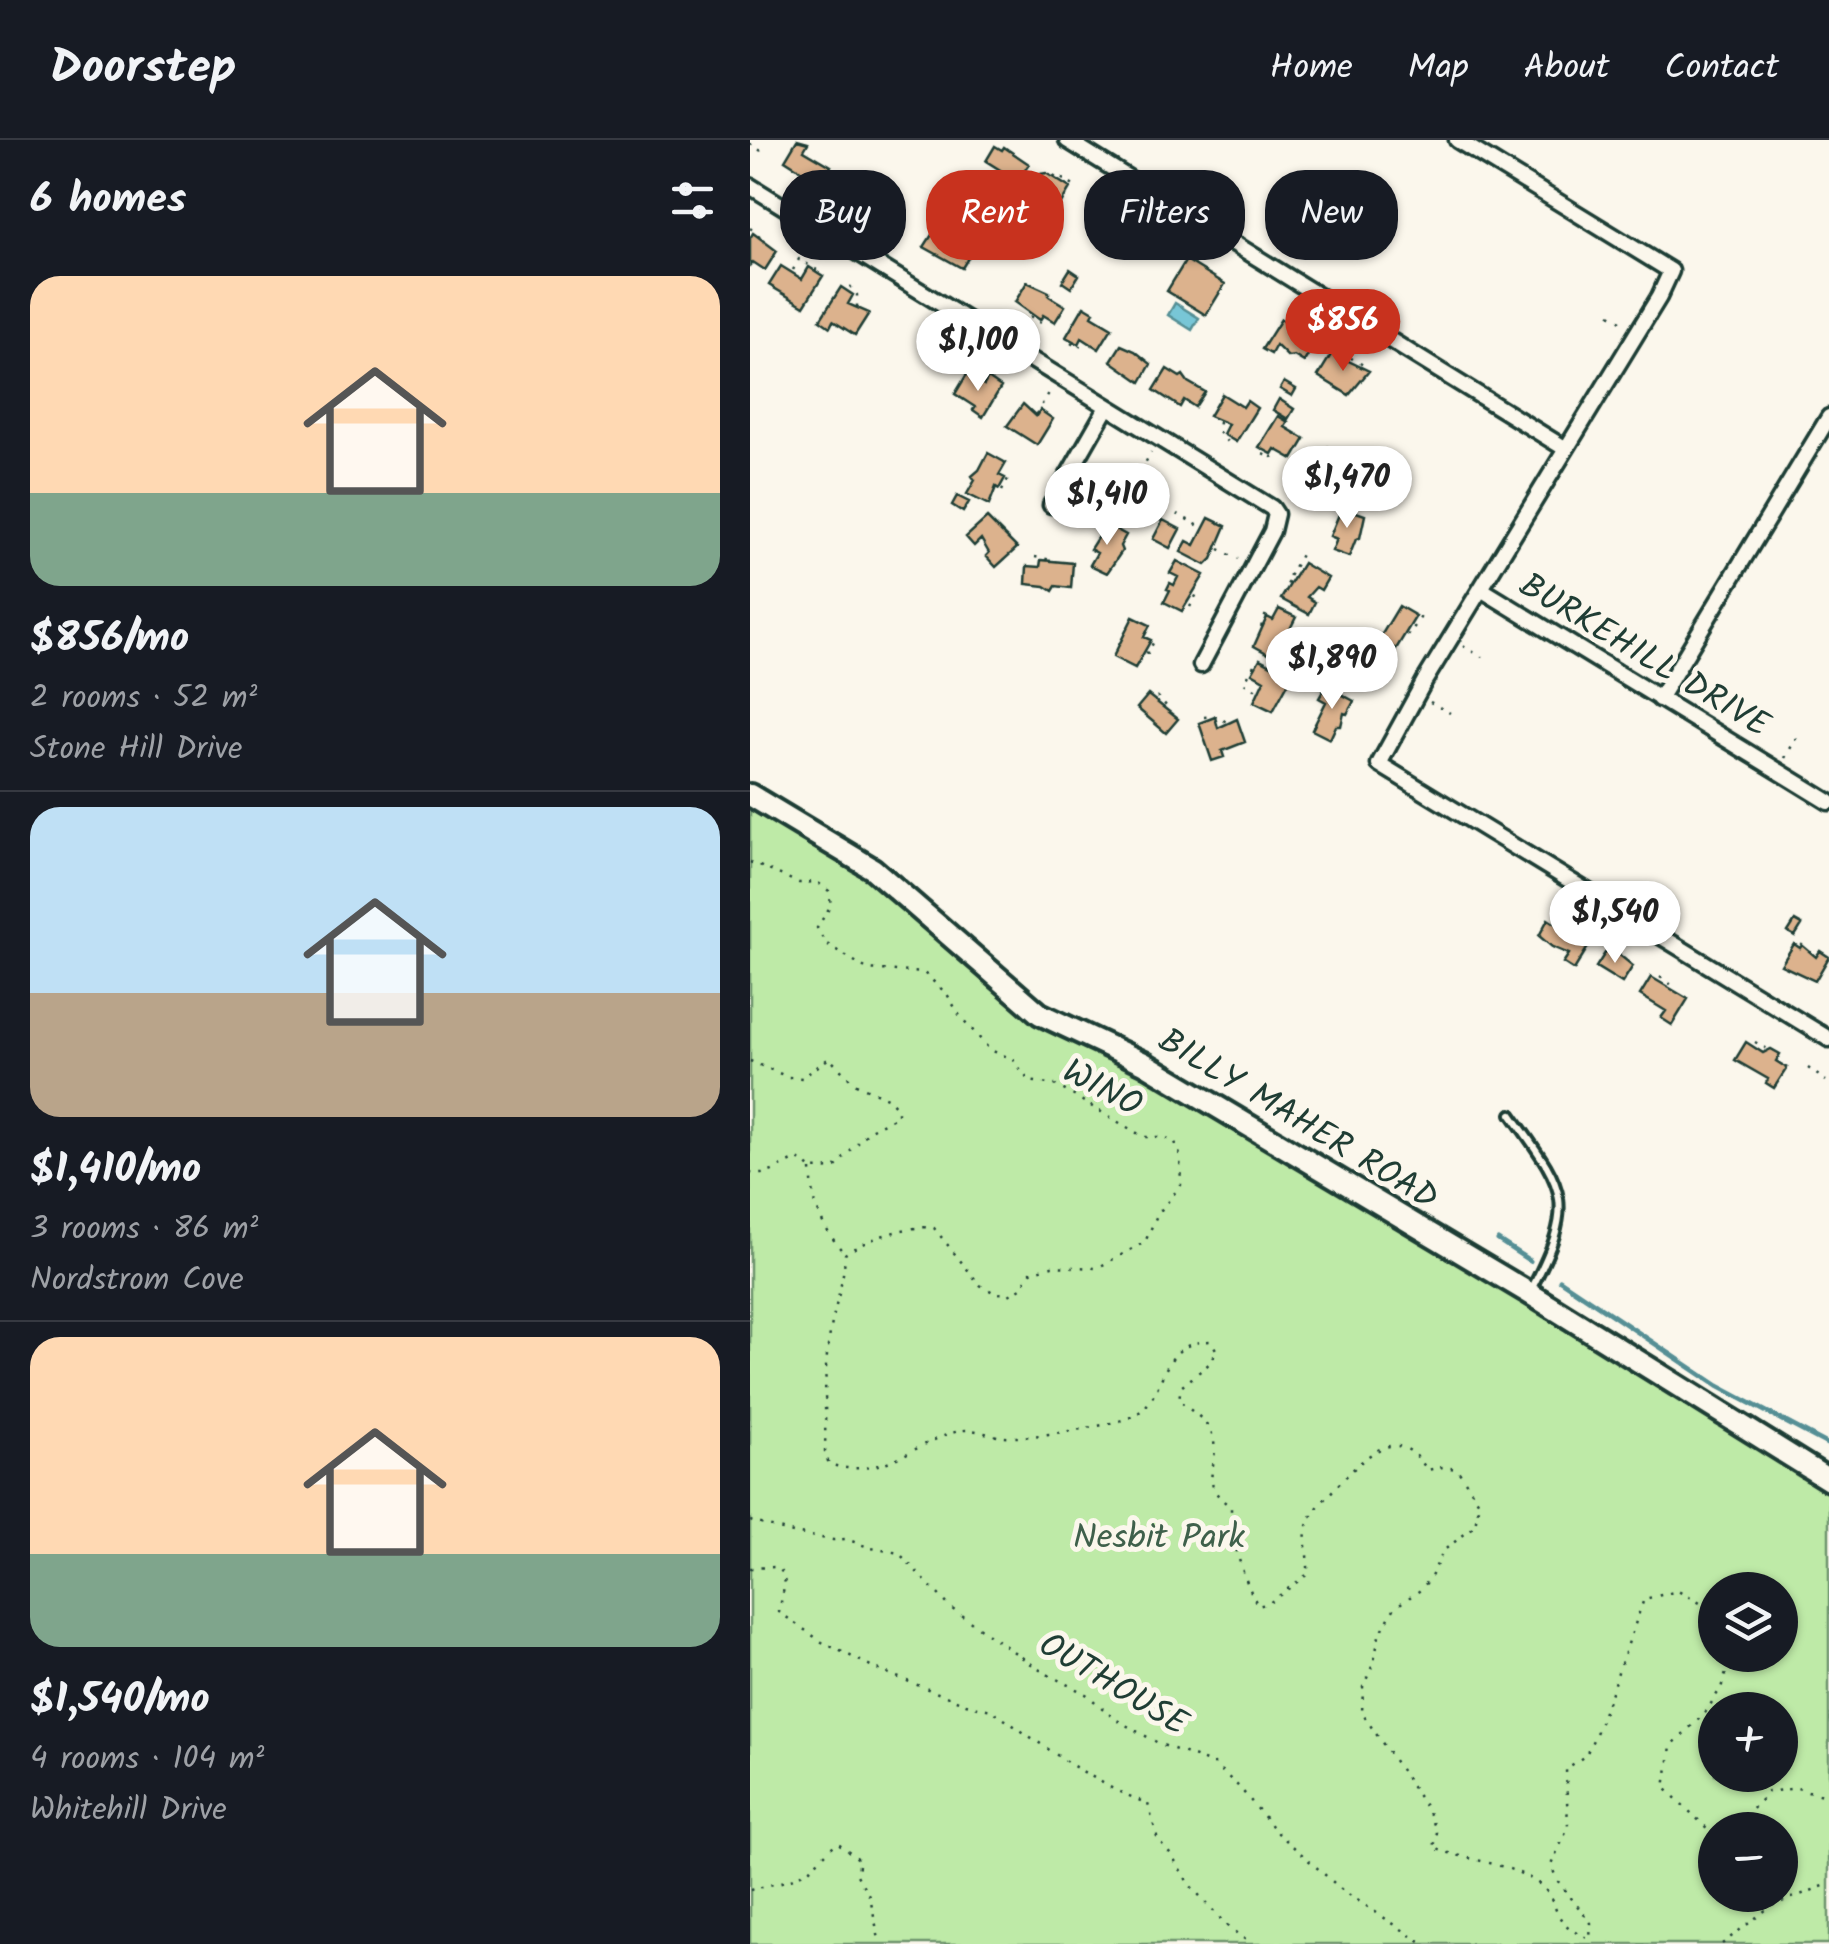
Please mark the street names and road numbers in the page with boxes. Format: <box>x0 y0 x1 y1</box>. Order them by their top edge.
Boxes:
street label: BURKEHILL DRIVE <box>1507 559 1781 755</box>
street label: BILLY MAHER ROAD <box>1146 1015 1448 1227</box>
street label: WINO <box>1052 1045 1152 1134</box>
street label: OUTHOUSE <box>1027 1619 1199 1753</box>

